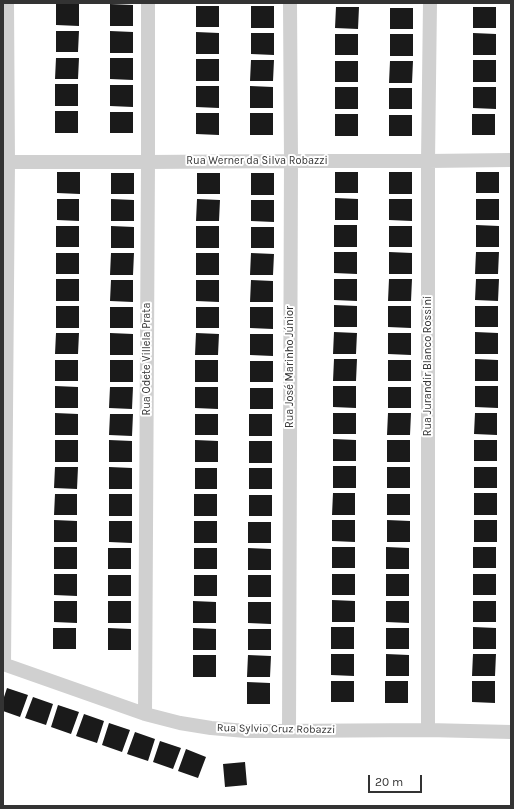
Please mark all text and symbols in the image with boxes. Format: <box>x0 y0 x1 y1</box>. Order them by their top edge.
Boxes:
street label: Rua Werner da Silva Robazzi <box>186 154 328 168</box>
street label: Rua Jurandir Blanco Rossini <box>421 296 435 436</box>
street label: Rua Odete Villela Prata <box>140 302 154 416</box>
street label: Rua José Marinho Júnior <box>283 306 297 428</box>
street label: Rua Sylvio Cruz Robazzi <box>217 721 335 737</box>
scale bar <box>370 767 424 793</box>
text: 20 m <box>375 775 403 789</box>

